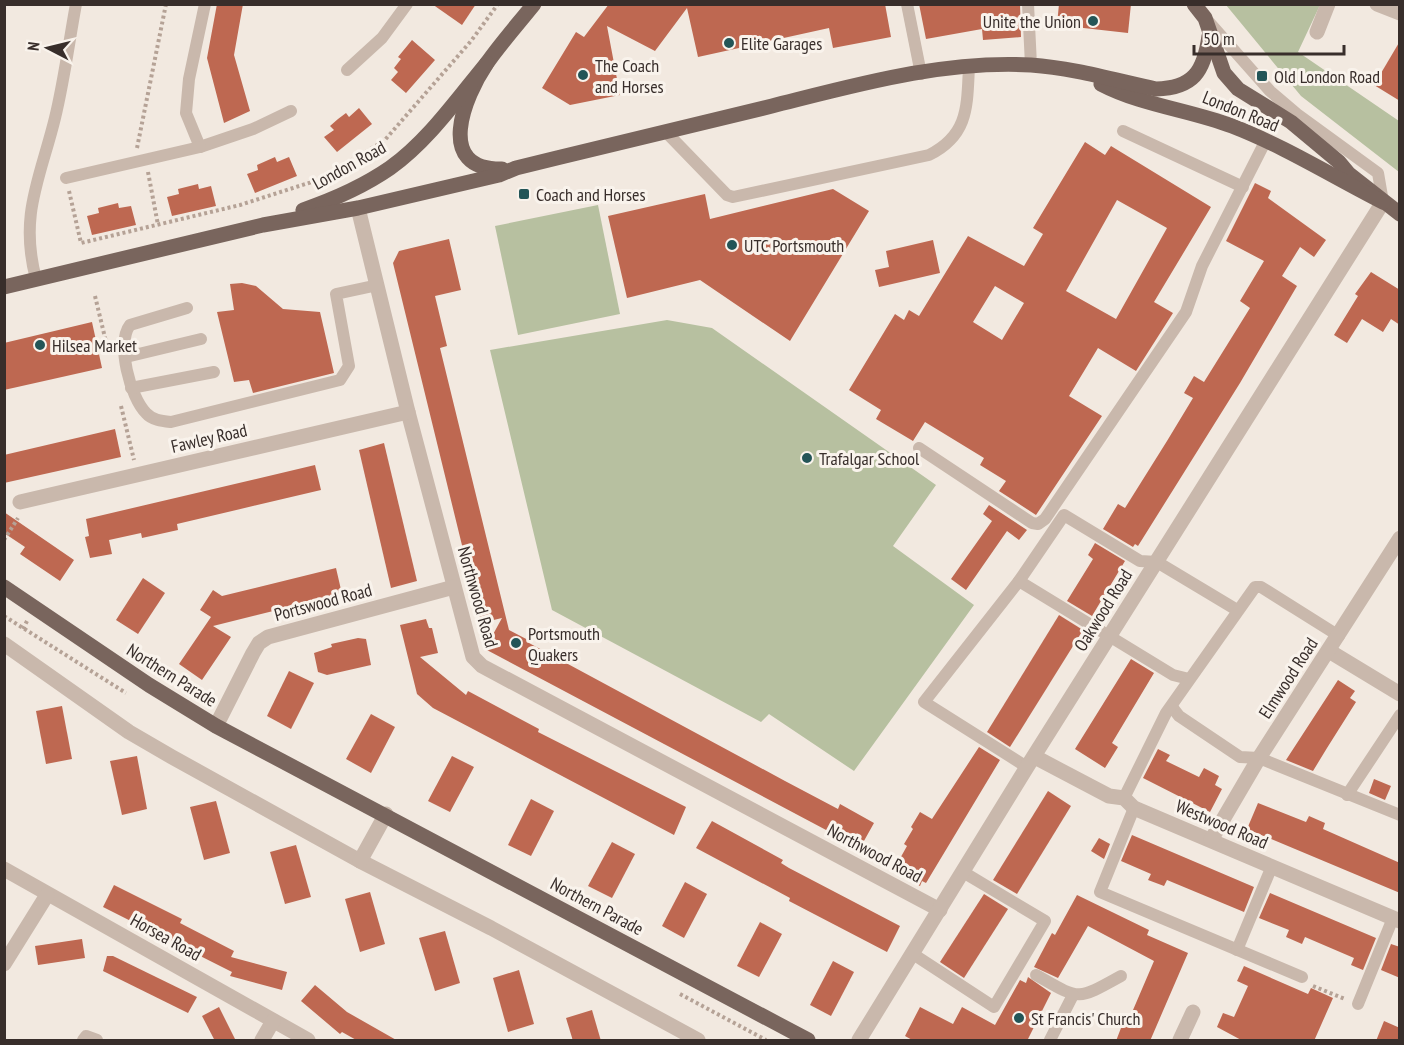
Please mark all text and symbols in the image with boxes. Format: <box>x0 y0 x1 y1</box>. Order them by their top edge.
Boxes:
place label: Unite the Union <box>983 10 1081 33</box>
marker: Unite the Union <box>1086 14 1100 28</box>
north arrow <box>18 18 78 78</box>
scale bar <box>1194 18 1344 56</box>
text: 50 m <box>1203 27 1235 50</box>
place label: Elite Garages <box>741 32 822 55</box>
marker: Elite Garages <box>722 36 736 50</box>
text: N <box>23 41 44 52</box>
place label: The Coach and Horses <box>595 54 664 98</box>
place label: Old London Road <box>1274 65 1380 88</box>
marker: The Coach and Horses <box>576 68 590 82</box>
marker: Old London Road <box>1255 69 1269 83</box>
street label: London Road <box>1199 85 1283 137</box>
street label: London Road <box>308 135 390 195</box>
place label: Coach and Horses <box>536 183 646 206</box>
marker: Coach and Horses <box>517 187 531 201</box>
place label: UTC Portsmouth <box>744 234 844 257</box>
marker: UTC Portsmouth <box>725 238 739 252</box>
place label: Hilsea Market <box>52 334 137 357</box>
marker: Hilsea Market <box>33 338 47 352</box>
street label: Fawley Road <box>169 418 249 458</box>
place label: Trafalgar School <box>819 447 920 470</box>
marker: Trafalgar School <box>800 451 814 465</box>
street label: Northwood Road <box>453 544 503 650</box>
street label: Oakwood Road <box>1069 565 1137 655</box>
street label: Portswood Road <box>272 578 374 626</box>
place label: Portsmouth Quakers <box>528 622 600 666</box>
street label: Elmwood Road <box>1253 633 1323 723</box>
marker: Portsmouth Quakers <box>509 636 523 650</box>
street label: Northern Parade <box>123 638 221 712</box>
street label: Westwood Road <box>1172 794 1272 854</box>
street label: Northwood Road <box>824 818 926 888</box>
street label: Northern Parade <box>547 872 647 940</box>
street label: Horsea Road <box>126 908 206 966</box>
place label: St Francis' Church <box>1031 1007 1140 1030</box>
marker: St Francis' Church <box>1012 1011 1026 1025</box>

